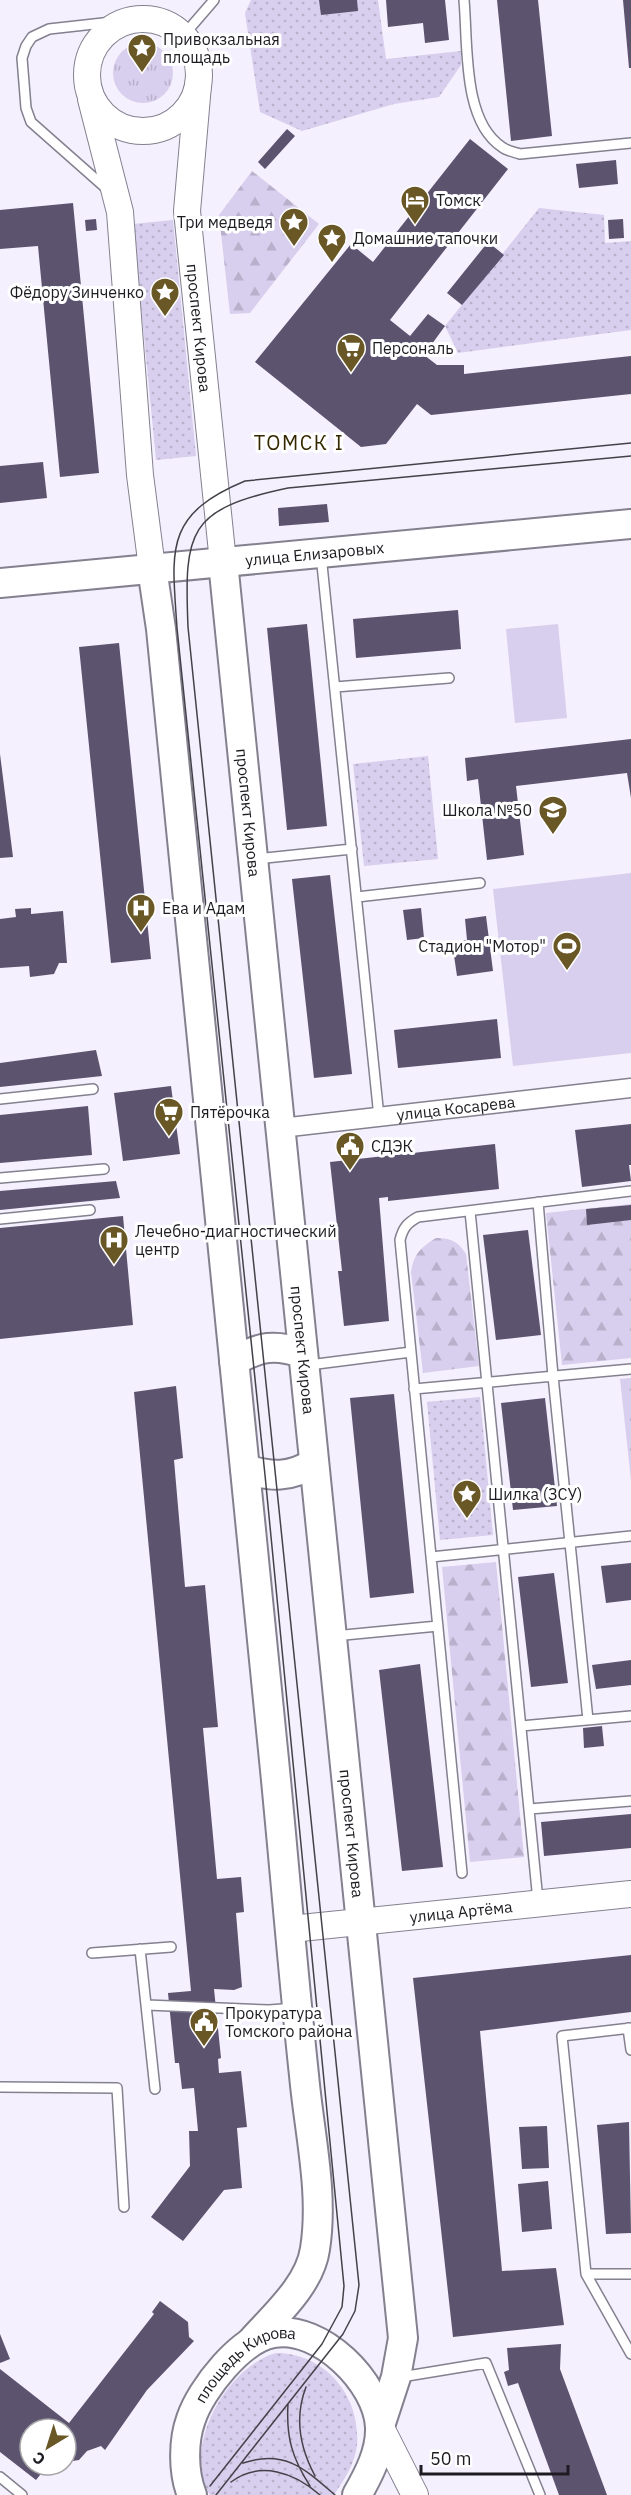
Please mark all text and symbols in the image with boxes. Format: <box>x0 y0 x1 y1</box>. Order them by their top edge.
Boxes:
place label: Привокзальная площадь <box>163 29 280 67</box>
place icon: Привокзальная площадь <box>126 32 158 74</box>
hotel icon: Томск <box>399 184 431 226</box>
place label: Томск <box>436 190 481 210</box>
place icon: Три медведя <box>278 206 310 248</box>
place label: Три медведя <box>177 212 273 232</box>
place icon: Домашние тапочки <box>316 222 348 264</box>
place label: Домашние тапочки <box>353 228 498 248</box>
street label: проспект Кирова <box>182 263 216 394</box>
place icon: Фёдору Зинченко <box>149 276 181 318</box>
place label: Фёдору Зинченко <box>10 282 144 302</box>
supermarket icon: Персональ <box>335 332 367 374</box>
place label: Персональ <box>372 338 454 358</box>
district label: ТОМСК I <box>254 429 344 456</box>
street label: улица Елизаровых <box>244 537 385 570</box>
street label: проспект Кирова <box>232 747 265 878</box>
school or university icon: Школа №50 <box>537 794 569 836</box>
place label: Школа №50 <box>442 800 532 820</box>
hospital icon: Ева и Адам <box>125 892 157 934</box>
place label: Ева и Адам <box>162 898 245 918</box>
sports icon: Стадион "Мотор" <box>551 930 583 972</box>
place label: Стадион "Мотор" <box>418 936 546 956</box>
street label: улица Косарева <box>395 1091 517 1125</box>
supermarket icon: Пятёрочка <box>153 1096 185 1138</box>
place label: Пятёрочка <box>190 1102 270 1122</box>
public building icon: СДЭК <box>334 1130 366 1172</box>
place label: СДЭК <box>371 1136 413 1156</box>
place label: Лечебно-диагностический центр <box>135 1221 337 1259</box>
hospital icon: Лечебно-диагностический центр <box>98 1224 130 1266</box>
street label: проспект Кирова <box>286 1285 319 1416</box>
place icon: Шилка (ЗСУ) <box>451 1478 483 1520</box>
place label: Шилка (ЗСУ) <box>488 1484 582 1504</box>
street label: проспект Кирова <box>335 1768 368 1899</box>
street label: улица Артёма <box>409 1896 514 1927</box>
place label: Прокуратура Томского района <box>225 2003 353 2041</box>
public building icon: Прокуратура Томского района <box>188 2006 220 2048</box>
street label: площадь Кирова <box>190 2322 298 2407</box>
north arrow <box>18 2417 78 2477</box>
scale bar <box>421 2438 568 2476</box>
text: 50 m <box>430 2447 472 2470</box>
text: С <box>29 2448 49 2470</box>

